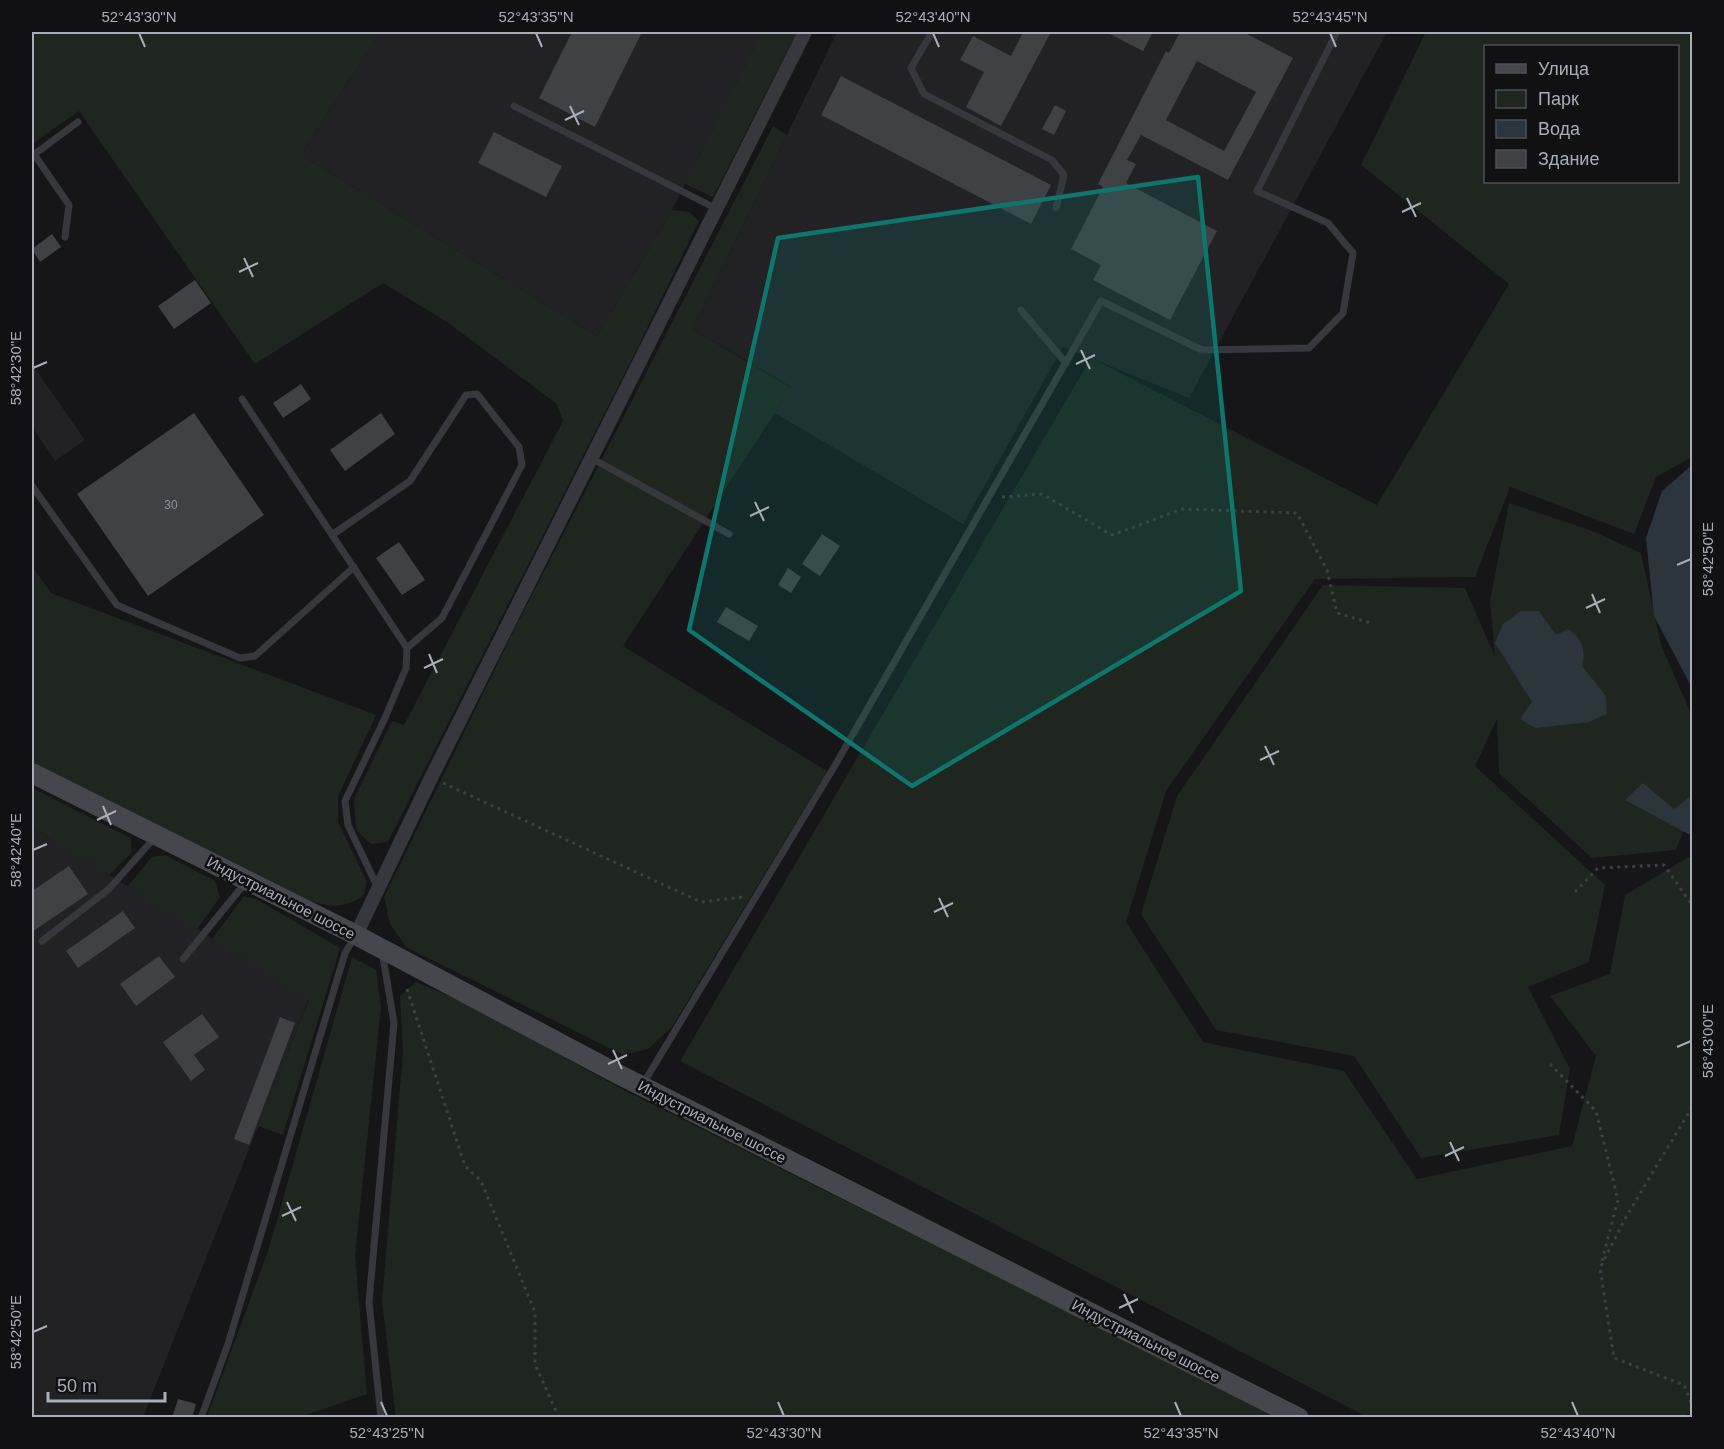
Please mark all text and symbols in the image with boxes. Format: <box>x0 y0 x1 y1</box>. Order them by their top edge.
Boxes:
text: 52°43'30"N <box>101 8 177 25</box>
text: 52°43'35"N <box>498 8 574 25</box>
text: 52°43'40"N <box>895 8 971 25</box>
text: 52°43'45"N <box>1292 8 1368 25</box>
legend <box>1484 45 1679 183</box>
text: Улица <box>1538 59 1590 79</box>
text: Парк <box>1538 89 1579 109</box>
text: Вода <box>1538 119 1581 139</box>
text: Здание <box>1538 149 1599 169</box>
text: 58°42'30"E <box>7 331 24 405</box>
house number: 30 <box>164 498 178 512</box>
text: 58°42'50"E <box>1699 522 1716 596</box>
text: 58°42'40"E <box>7 813 24 887</box>
street label: Индустриальное шоссе <box>204 853 358 942</box>
text: 58°43'00"E <box>1699 1004 1716 1078</box>
street label: Индустриальное шоссе <box>635 1077 789 1166</box>
text: 58°42'50"E <box>7 1295 24 1369</box>
street label: Индустриальное шоссе <box>1069 1296 1223 1385</box>
scale bar <box>48 1365 165 1403</box>
text: 50 m <box>57 1376 97 1396</box>
text: 52°43'25"N <box>349 1424 425 1441</box>
text: 52°43'30"N <box>746 1424 822 1441</box>
text: 52°43'35"N <box>1143 1424 1219 1441</box>
text: 52°43'40"N <box>1540 1424 1616 1441</box>

